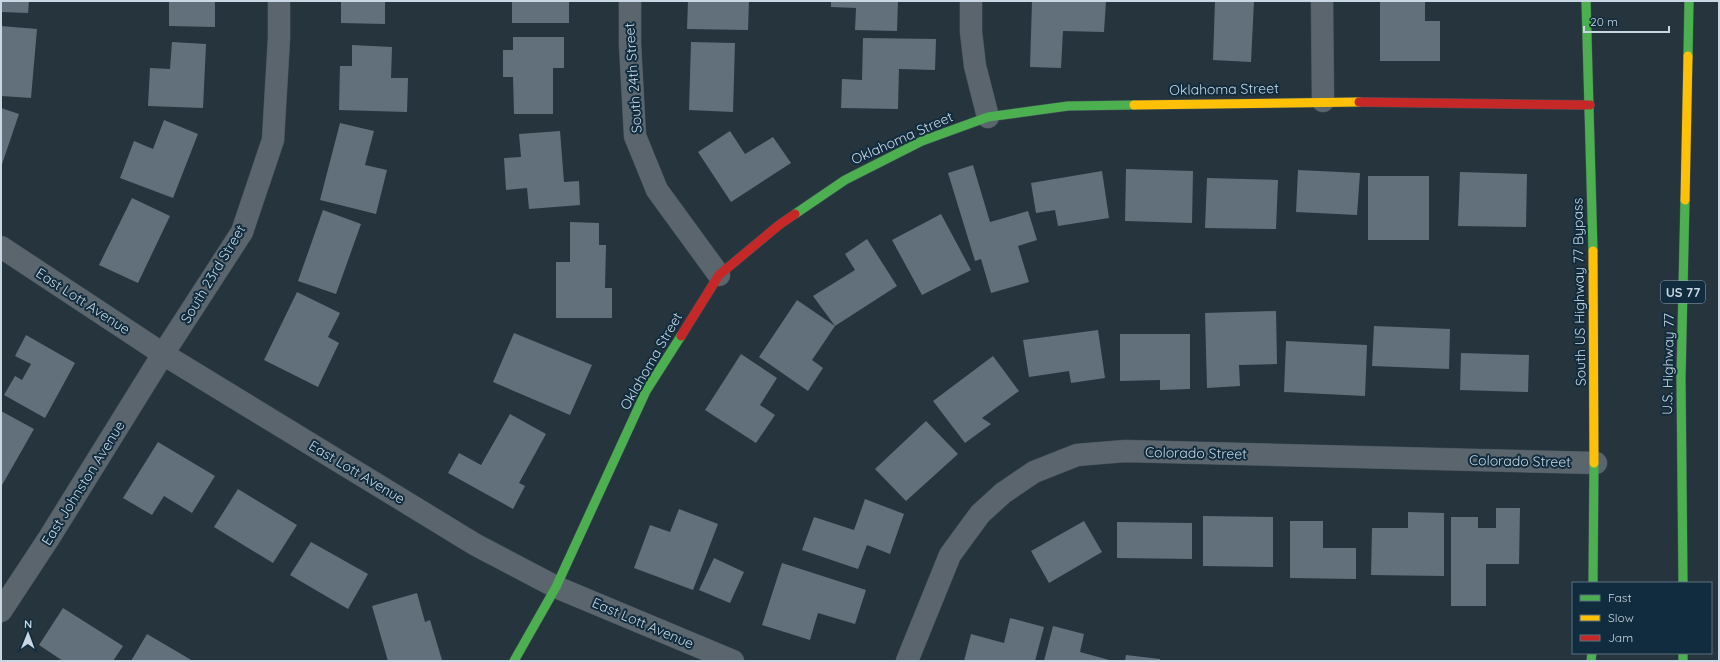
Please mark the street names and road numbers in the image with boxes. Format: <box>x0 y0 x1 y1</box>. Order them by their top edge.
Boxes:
street label: South 24th Street <box>620 22 646 134</box>
street label: Oklahoma Street <box>1169 79 1279 99</box>
street label: Oklahoma Street <box>848 107 956 169</box>
street label: South US Highway 77 Bypass <box>1568 198 1590 386</box>
street label: South 23rd Street <box>177 221 250 326</box>
street label: East Lott Avenue <box>33 264 134 338</box>
road number: US 77 <box>1661 281 1705 303</box>
street label: Oklahoma Street <box>616 309 686 413</box>
street label: U.S. Highway 77 <box>1658 313 1678 415</box>
street label: East Johnston Avenue <box>37 417 129 549</box>
street label: East Lott Avenue <box>306 436 408 508</box>
street label: Colorado Street <box>1145 443 1247 463</box>
street label: Colorado Street <box>1469 451 1571 471</box>
street label: East Lott Avenue <box>589 593 697 653</box>

